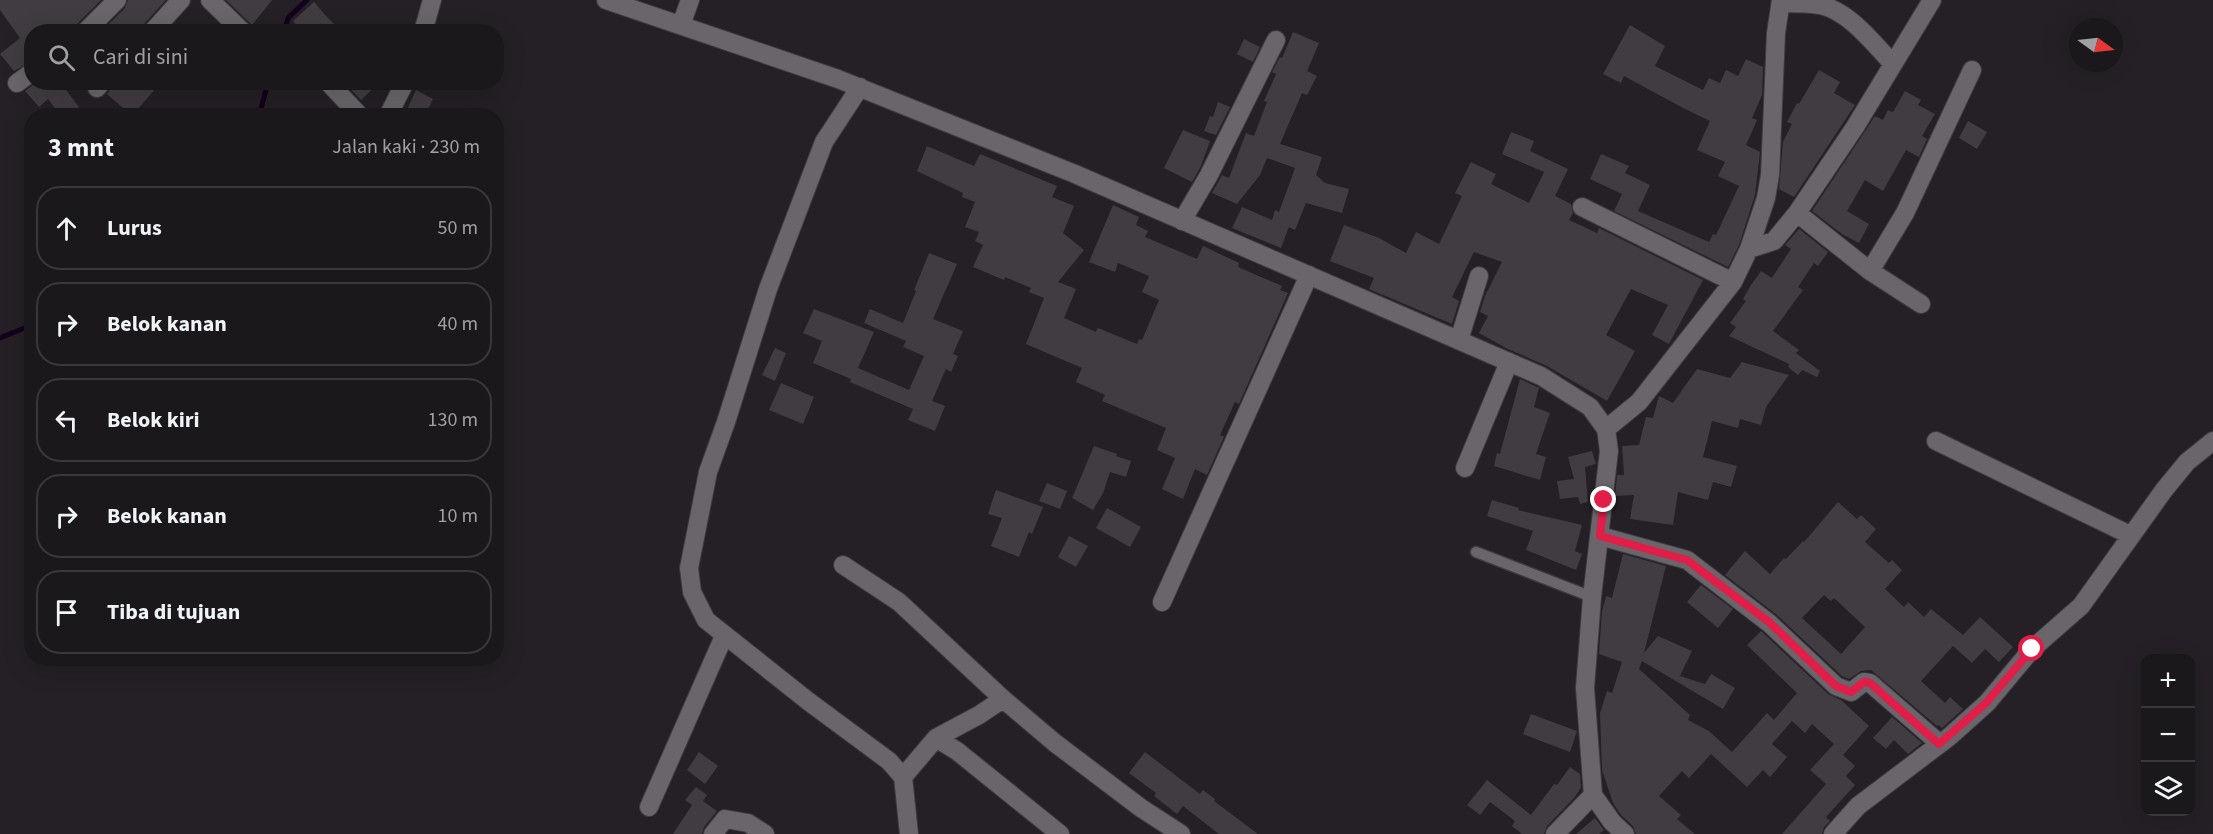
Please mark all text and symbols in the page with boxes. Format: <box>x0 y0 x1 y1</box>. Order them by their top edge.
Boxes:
north arrow <box>2069 18 2123 72</box>
search box <box>24 24 504 90</box>
icon: search <box>45 41 78 74</box>
text: Cari di sini <box>93 41 188 73</box>
text: 3 mnt <box>48 129 114 166</box>
text: Jalan kaki · 230 m <box>332 133 480 161</box>
icon: ahead <box>50 212 83 245</box>
text: Lurus <box>107 212 162 244</box>
text: 50 m <box>438 214 478 242</box>
icon: right <box>50 308 83 341</box>
text: Belok kanan <box>107 308 227 340</box>
text: 40 m <box>438 310 478 338</box>
icon: left <box>50 404 83 437</box>
text: Belok kiri <box>107 404 200 436</box>
text: 130 m <box>428 406 478 434</box>
route end <box>1590 486 1616 512</box>
icon: right <box>50 500 83 533</box>
text: Belok kanan <box>107 500 227 532</box>
text: 10 m <box>438 502 478 530</box>
icon: arrive <box>50 596 83 629</box>
text: Tiba di tujuan <box>107 596 240 628</box>
route start <box>2018 635 2044 661</box>
map controls <box>2141 654 2195 816</box>
button: + <box>2141 654 2195 708</box>
button: − <box>2141 708 2195 762</box>
button: layers <box>2141 762 2195 816</box>

